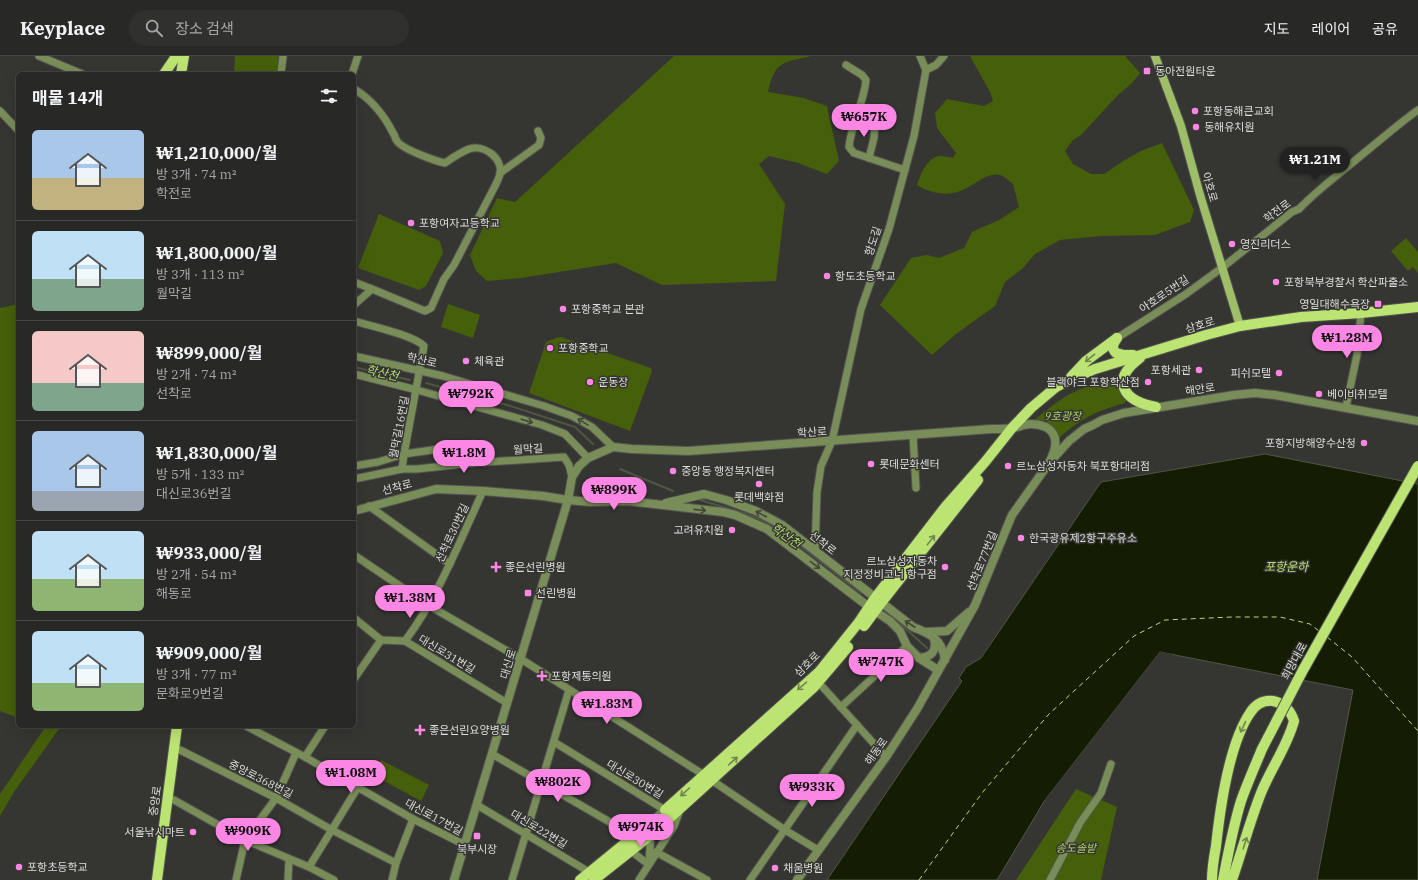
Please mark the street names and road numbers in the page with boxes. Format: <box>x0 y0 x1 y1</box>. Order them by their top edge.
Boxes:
street label: 아호로 <box>1199 170 1221 204</box>
street label: 학전로 <box>1261 196 1293 226</box>
street label: 항도길 <box>862 224 884 258</box>
street label: 아호로5번길 <box>1136 272 1192 316</box>
street label: 삼호로 <box>1183 314 1217 336</box>
street label: 학산로 <box>406 350 438 370</box>
street label: 해안로 <box>1184 380 1216 398</box>
street label: 월막길16번길 <box>386 394 412 460</box>
street label: 학산로 <box>796 424 828 440</box>
street label: 월막길 <box>512 441 544 457</box>
street label: 선착로 <box>381 476 413 498</box>
street label: 선착로30번길 <box>432 501 472 565</box>
street label: 선착로 <box>807 528 839 558</box>
street label: 선착로77번길 <box>964 529 1000 593</box>
street label: 대신로31번길 <box>416 632 478 676</box>
street label: 희망대로 <box>1278 640 1310 682</box>
street label: 대신로 <box>497 647 519 681</box>
street label: 삼호로 <box>791 648 823 680</box>
street label: 해동로 <box>862 735 890 767</box>
street label: 중앙로368번길 <box>226 757 296 801</box>
street label: 대신로30번길 <box>604 757 666 801</box>
street label: 중앙로 <box>146 785 164 817</box>
street label: 대신로17번길 <box>403 796 465 838</box>
street label: 대신로22번길 <box>508 807 570 851</box>

